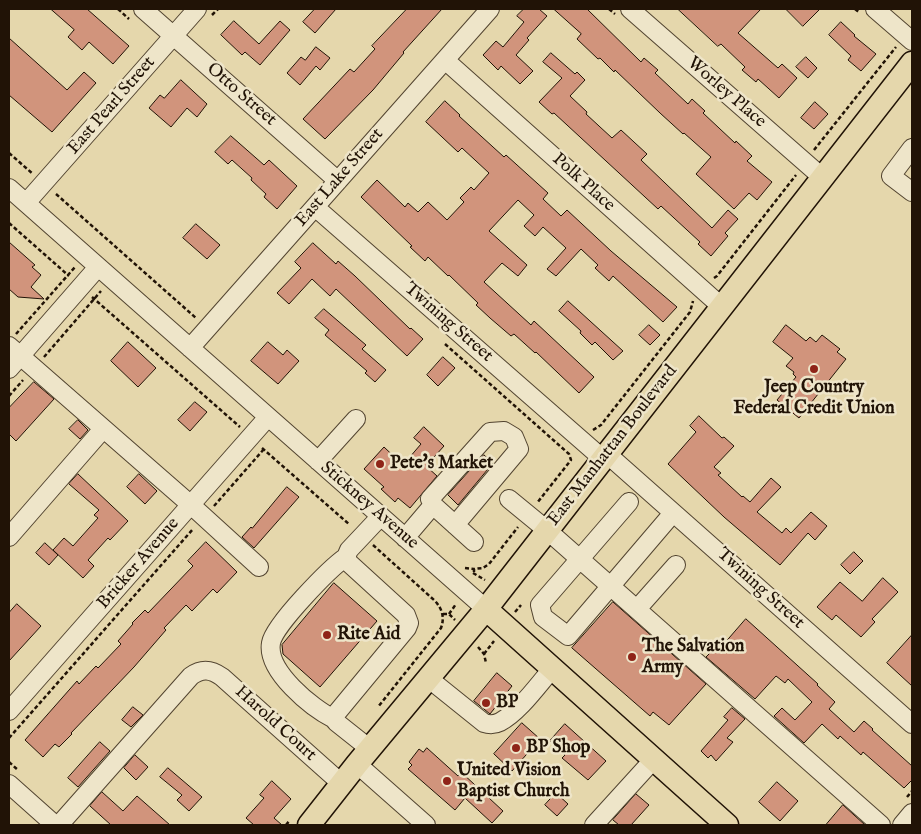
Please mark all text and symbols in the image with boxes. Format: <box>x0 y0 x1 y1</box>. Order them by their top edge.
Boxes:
street label: East Pearl Street <box>63 52 161 160</box>
street label: Worley Place <box>682 53 770 133</box>
street label: Otto Street <box>202 59 280 131</box>
street label: East Lake Street <box>291 124 389 232</box>
street label: Polk Place <box>547 149 619 217</box>
street label: Twining Street <box>399 279 497 367</box>
street label: East Manhattan Boulevard <box>544 361 682 531</box>
marker: Jeep Country Federal Credit Union <box>808 363 820 375</box>
place label: Jeep Country Federal Credit Union <box>733 377 895 419</box>
place label: Pete's Market <box>390 453 493 475</box>
street label: Stickney Avenue <box>315 457 423 555</box>
marker: Pete's Market <box>374 458 386 470</box>
street label: Bricker Avenue <box>93 514 185 614</box>
street label: Twining Street <box>712 544 808 634</box>
place label: Rite Aid <box>337 624 400 646</box>
marker: Rite Aid <box>321 629 333 641</box>
place label: The Salvation Army <box>642 636 744 679</box>
marker: The Salvation Army <box>626 651 638 663</box>
street label: Harold Court <box>230 682 320 766</box>
place label: BP <box>496 692 518 714</box>
marker: BP <box>480 697 492 709</box>
place label: BP Shop <box>526 737 590 759</box>
marker: BP Shop <box>510 742 522 754</box>
place label: United Vision Baptist Church <box>457 760 569 802</box>
marker: United Vision Baptist Church <box>441 775 453 787</box>

